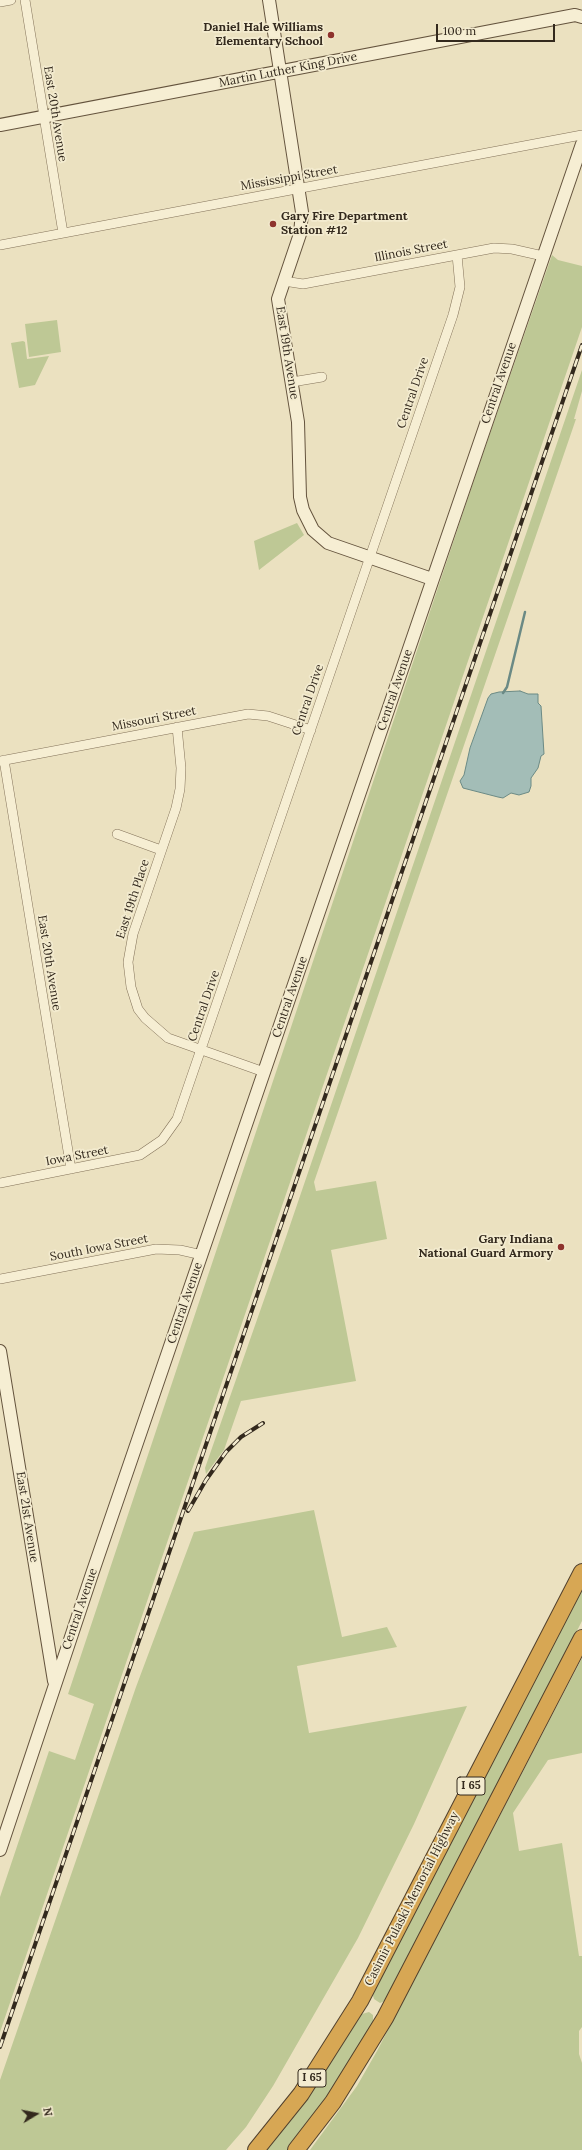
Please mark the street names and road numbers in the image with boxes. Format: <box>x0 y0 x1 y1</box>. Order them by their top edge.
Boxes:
street label: Martin Luther King Drive <box>218 50 358 90</box>
street label: East 20th Avenue <box>40 65 70 163</box>
street label: Mississippi Street <box>239 162 339 194</box>
street label: Illinois Street <box>373 237 449 265</box>
street label: East 19th Avenue <box>273 305 301 401</box>
street label: Central Avenue <box>478 340 520 426</box>
street label: Central Drive <box>394 355 432 431</box>
street label: Central Avenue <box>374 647 416 733</box>
street label: Central Drive <box>289 662 327 738</box>
street label: Missouri Street <box>111 704 197 734</box>
street label: East 19th Place <box>113 857 153 941</box>
street label: East 20th Avenue <box>34 914 64 1012</box>
street label: Central Avenue <box>269 954 311 1040</box>
street label: Central Drive <box>185 968 223 1044</box>
street label: Iowa Street <box>44 1143 110 1169</box>
street label: South Iowa Street <box>49 1231 149 1265</box>
street label: Central Avenue <box>164 1260 206 1346</box>
street label: East 21st Avenue <box>13 1470 41 1564</box>
street label: Central Avenue <box>59 1566 101 1652</box>
road number: I 65 <box>457 1777 485 1795</box>
street label: Casimir Pulaski Memorial Highway <box>362 1810 462 1988</box>
road number: I 65 <box>298 2069 326 2087</box>

